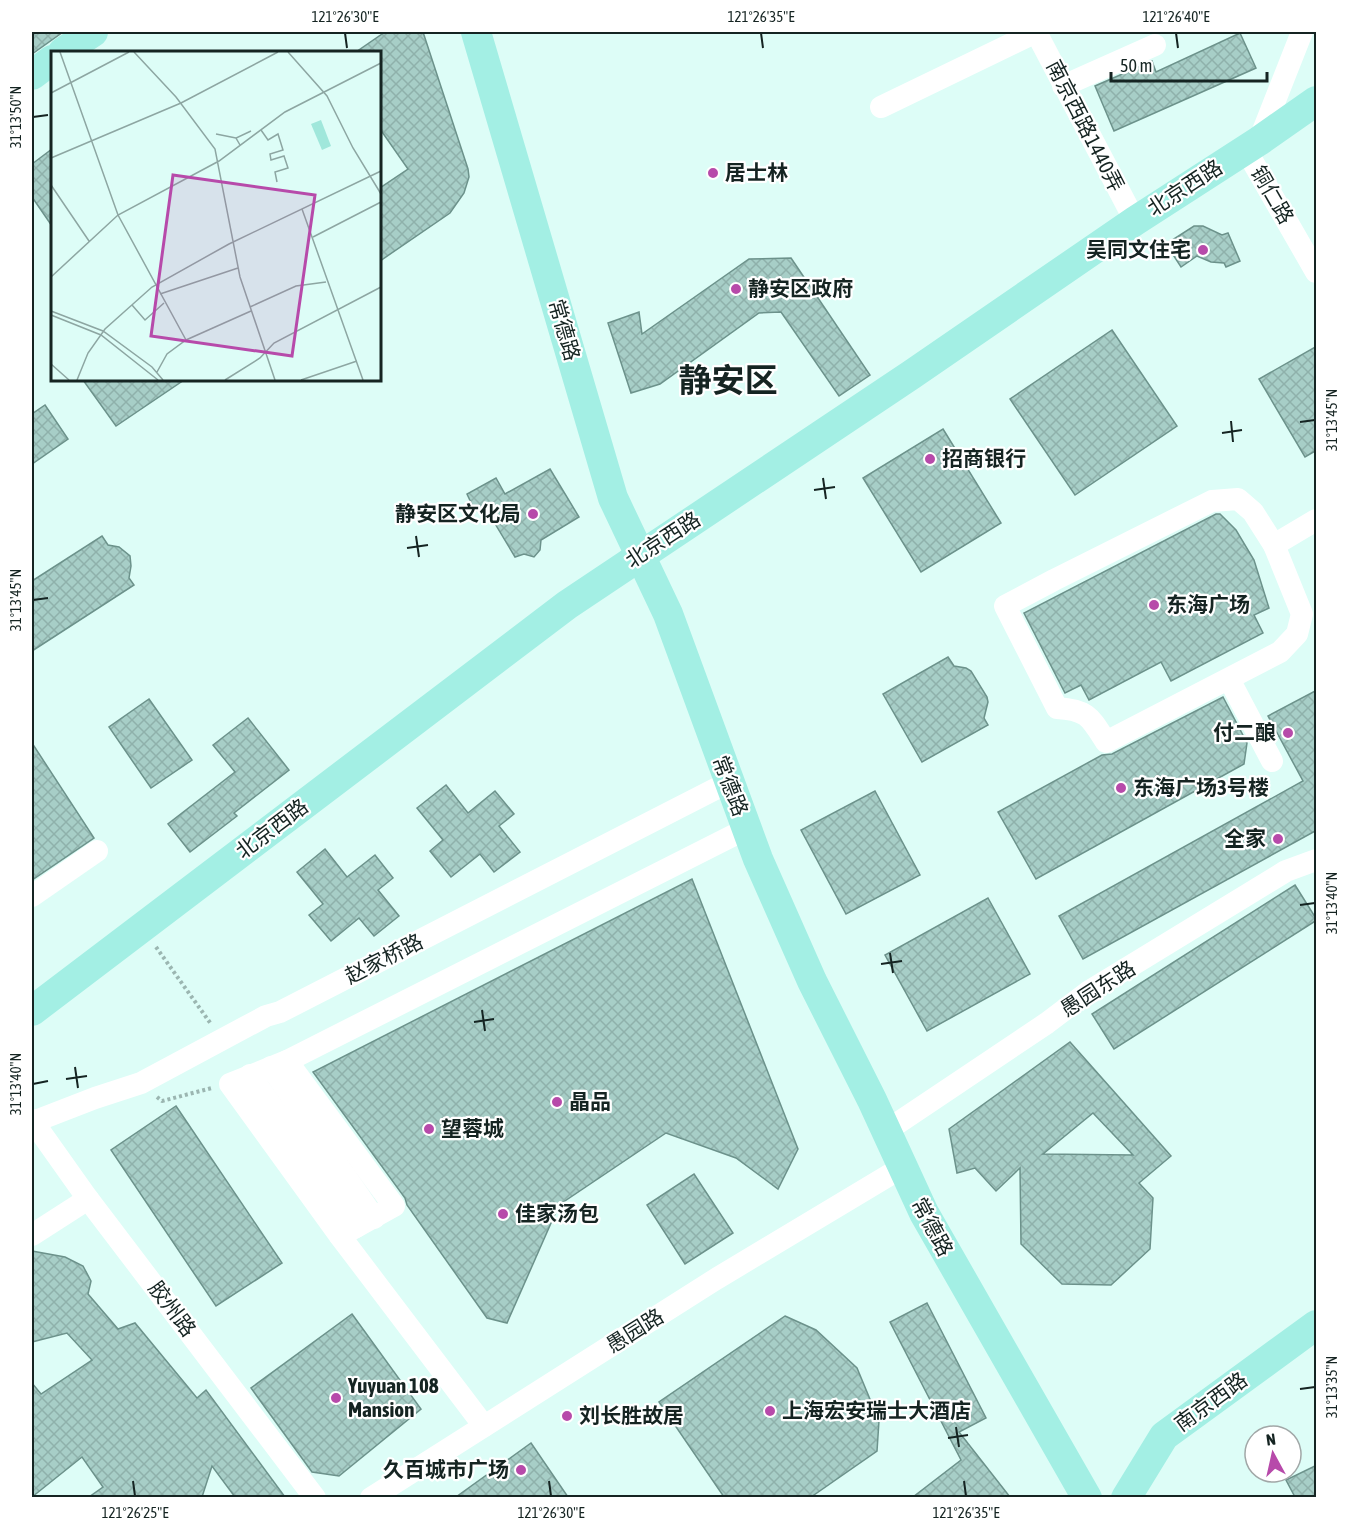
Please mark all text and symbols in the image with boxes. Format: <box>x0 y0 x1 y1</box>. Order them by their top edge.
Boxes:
text: 121°26'30"E <box>311 8 379 25</box>
text: 121°26'35"E <box>727 8 795 25</box>
text: 121°26'40"E <box>1142 8 1210 25</box>
scale bar <box>1111 45 1267 83</box>
inset map <box>51 51 381 381</box>
text: 50 m <box>1120 55 1152 76</box>
street label: 南京西路1440弄 <box>1042 56 1129 195</box>
text: 31°13'50"N <box>7 86 24 148</box>
street label: 北京西路 <box>1143 154 1226 220</box>
place label: 居士林 <box>725 160 788 184</box>
street label: 铜仁路 <box>1247 161 1299 228</box>
marker: 居士林 <box>706 166 720 180</box>
place label: 吴同文住宅 <box>1086 237 1191 261</box>
marker: 吴同文住宅 <box>1196 243 1210 257</box>
place label: 静安区政府 <box>748 276 853 300</box>
marker: 静安区政府 <box>729 282 743 296</box>
street label: 常德路 <box>545 296 585 363</box>
district label: 静安区 <box>679 361 778 399</box>
text: 31°13'45"N <box>1323 389 1340 451</box>
place label: 招商银行 <box>942 446 1026 470</box>
marker: 招商银行 <box>923 452 937 466</box>
place label: 静安区文化局 <box>395 501 521 525</box>
street label: 北京西路 <box>621 506 704 572</box>
marker: 静安区文化局 <box>526 507 540 521</box>
text: 31°13'45"N <box>7 569 24 631</box>
place label: 东海广场 <box>1166 592 1250 616</box>
marker: 东海广场 <box>1147 598 1161 612</box>
place label: 付二酿 <box>1213 720 1276 744</box>
marker: 付二酿 <box>1281 726 1295 740</box>
street label: 常德路 <box>708 752 753 819</box>
place label: 东海广场3号楼 <box>1133 775 1269 799</box>
marker: 东海广场3号楼 <box>1114 781 1128 795</box>
street label: 北京西路 <box>231 793 312 863</box>
place label: 全家 <box>1224 826 1266 850</box>
marker: 全家 <box>1271 832 1285 846</box>
text: 31°13'40"N <box>1323 872 1340 934</box>
street label: 赵家桥路 <box>341 928 426 988</box>
street label: 愚园东路 <box>1056 955 1139 1021</box>
text: 31°13'40"N <box>7 1053 24 1115</box>
place label: 晶品 <box>569 1089 611 1113</box>
marker: 晶品 <box>550 1095 564 1109</box>
place label: 望蓉城 <box>441 1116 504 1140</box>
marker: 望蓉城 <box>422 1122 436 1136</box>
street label: 常德路 <box>907 1193 958 1260</box>
place label: 佳家汤包 <box>515 1201 599 1225</box>
marker: 佳家汤包 <box>496 1207 510 1221</box>
street label: 胶州路 <box>144 1276 201 1341</box>
street label: 愚园路 <box>601 1303 668 1357</box>
text: 31°13'35"N <box>1323 1356 1340 1418</box>
street label: 南京西路 <box>1169 1367 1251 1436</box>
place label: Yuyuan 108 Mansion <box>347 1373 439 1421</box>
marker: Yuyuan 108 Mansion <box>329 1391 343 1405</box>
place label: 上海宏安瑞士大酒店 <box>782 1398 971 1422</box>
place label: 刘长胜故居 <box>579 1403 684 1427</box>
marker: 上海宏安瑞士大酒店 <box>763 1404 777 1418</box>
marker: 刘长胜故居 <box>560 1409 574 1423</box>
north arrow <box>1243 1424 1303 1484</box>
text: N <box>1265 1430 1277 1449</box>
place label: 久百城市广场 <box>383 1457 509 1481</box>
marker: 久百城市广场 <box>514 1463 528 1477</box>
text: 121°26'25"E <box>101 1504 169 1521</box>
text: 121°26'30"E <box>517 1504 585 1521</box>
text: 121°26'35"E <box>932 1504 1000 1521</box>

